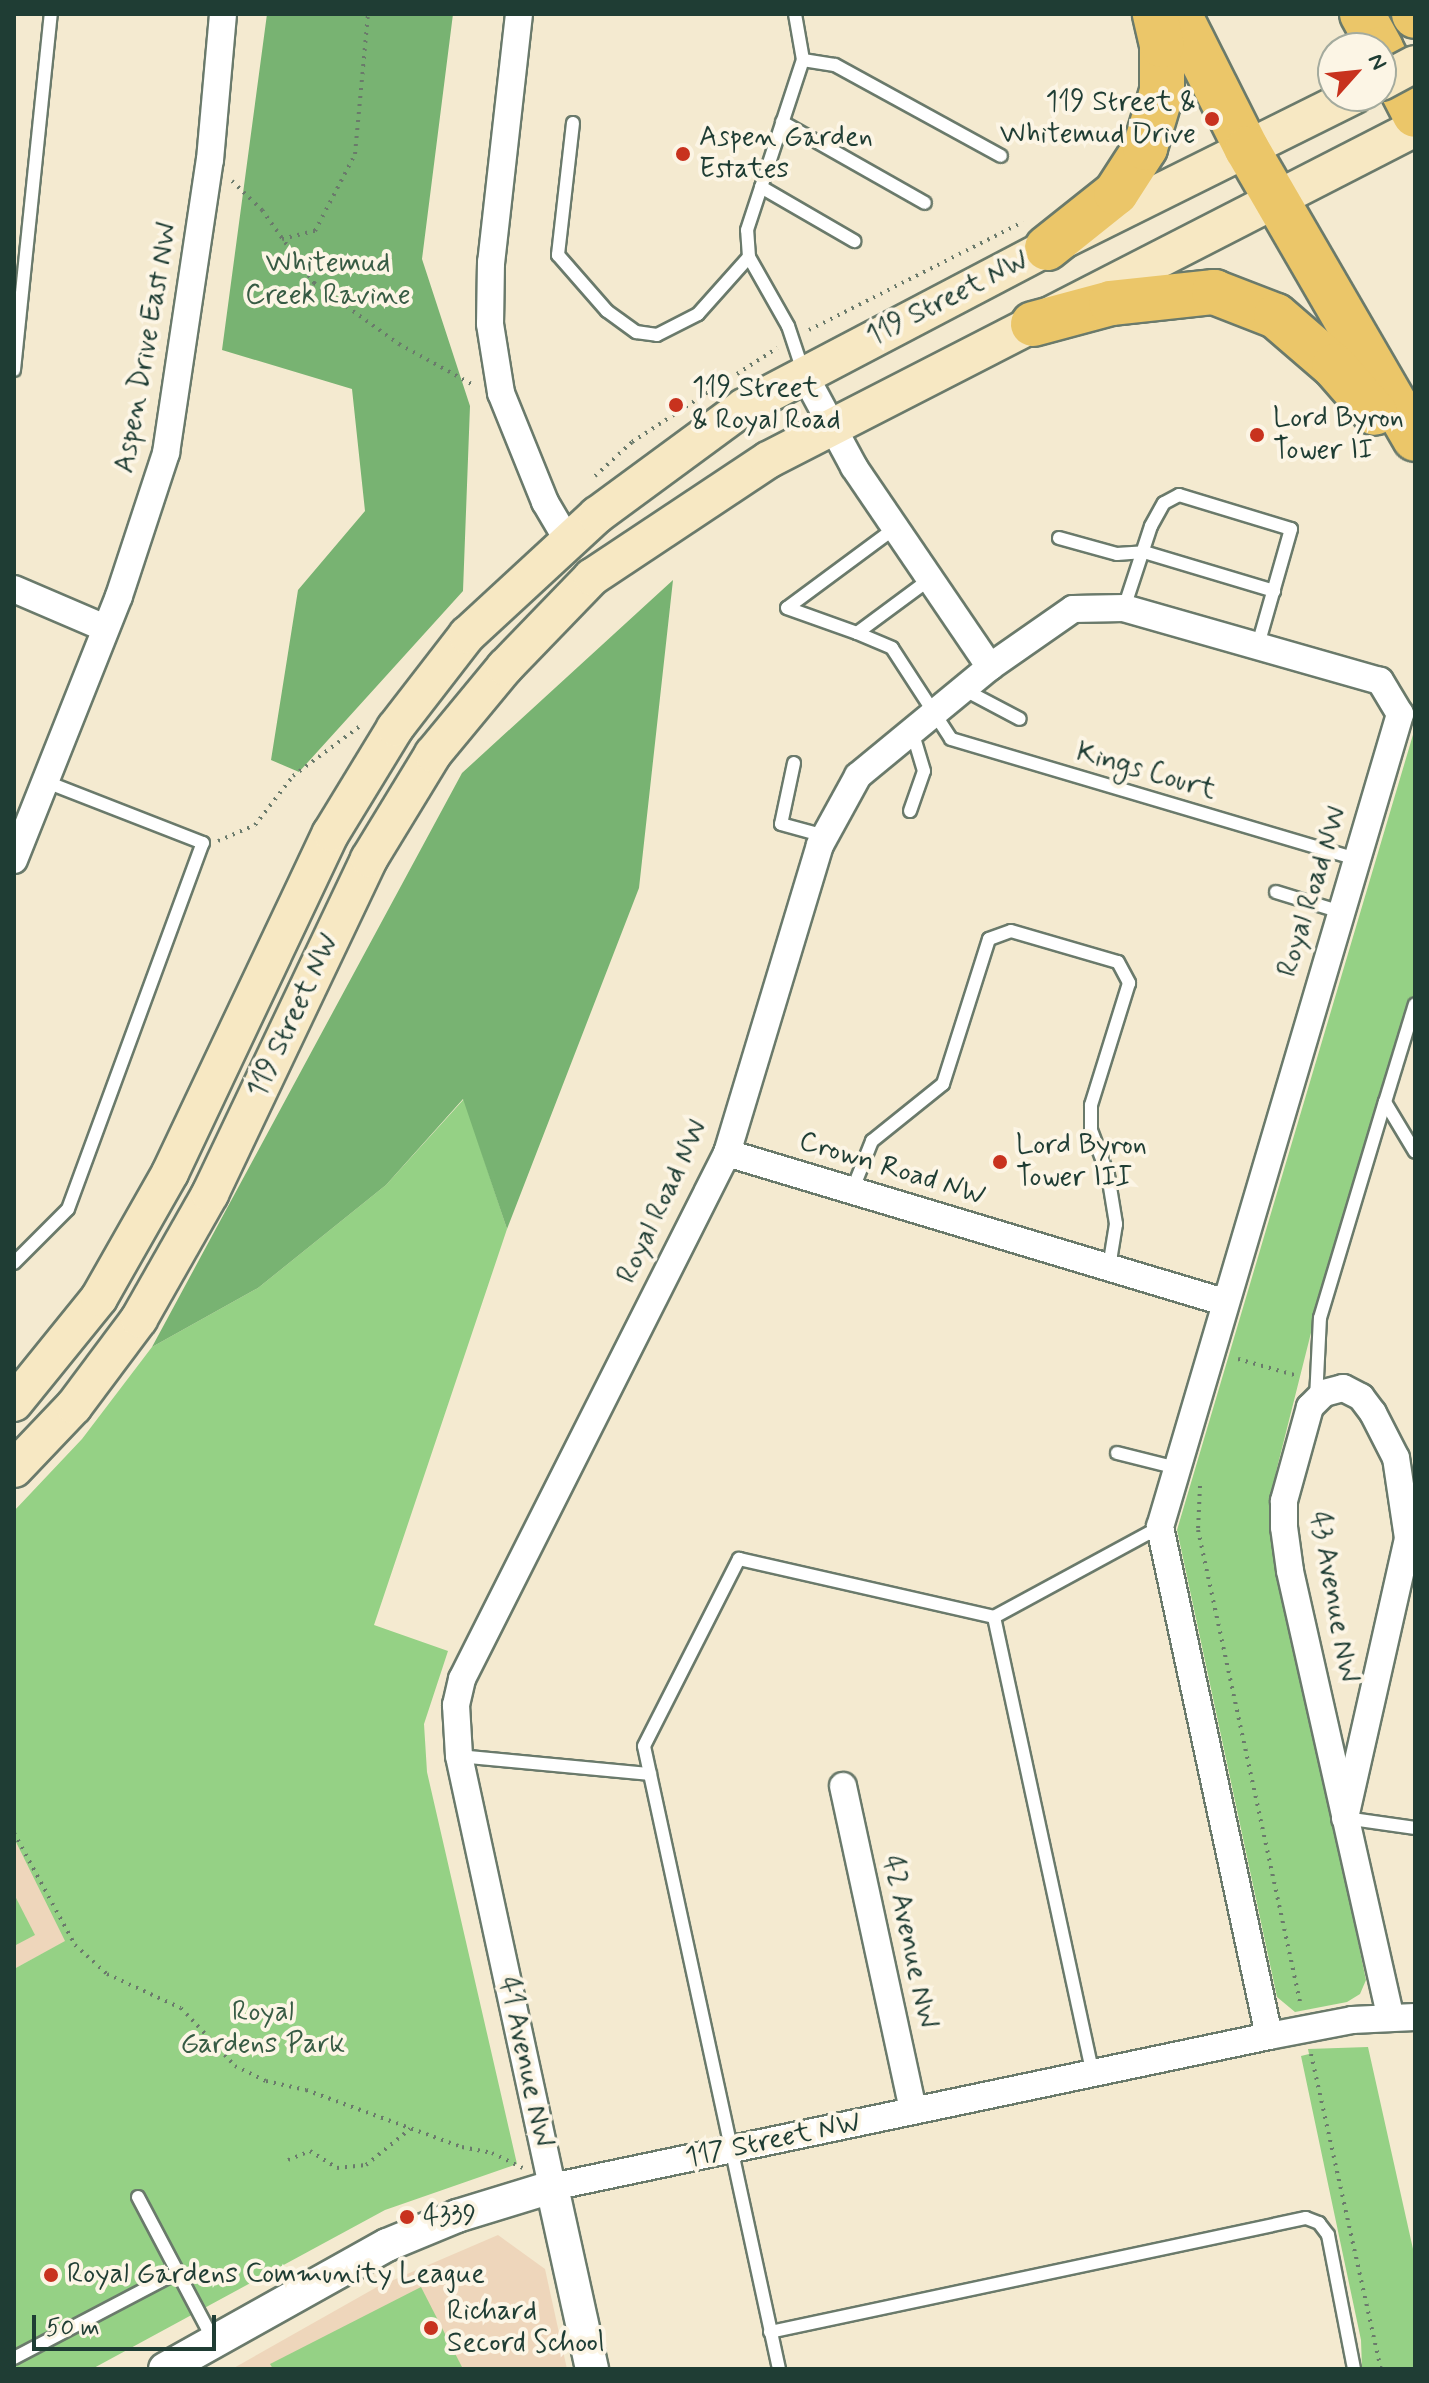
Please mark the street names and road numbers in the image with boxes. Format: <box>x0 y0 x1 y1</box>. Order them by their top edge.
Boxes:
street label: Aspen Drive East NW <box>108 221 186 475</box>
street label: 119 Street NW <box>862 244 1034 354</box>
street label: Kings Court <box>1073 736 1219 808</box>
street label: Royal Road NW <box>1271 803 1355 981</box>
street label: 119 Street NW <box>241 929 347 1103</box>
street label: Royal Road NW <box>611 1116 715 1288</box>
street label: Crown Road NW <box>796 1125 988 1213</box>
street label: 43 Avenue NW <box>1301 1509 1365 1685</box>
street label: 42 Avenue NW <box>874 1853 944 2031</box>
street label: 41 Avenue NW <box>491 1974 559 2150</box>
street label: 117 Street NW <box>683 2106 863 2176</box>

